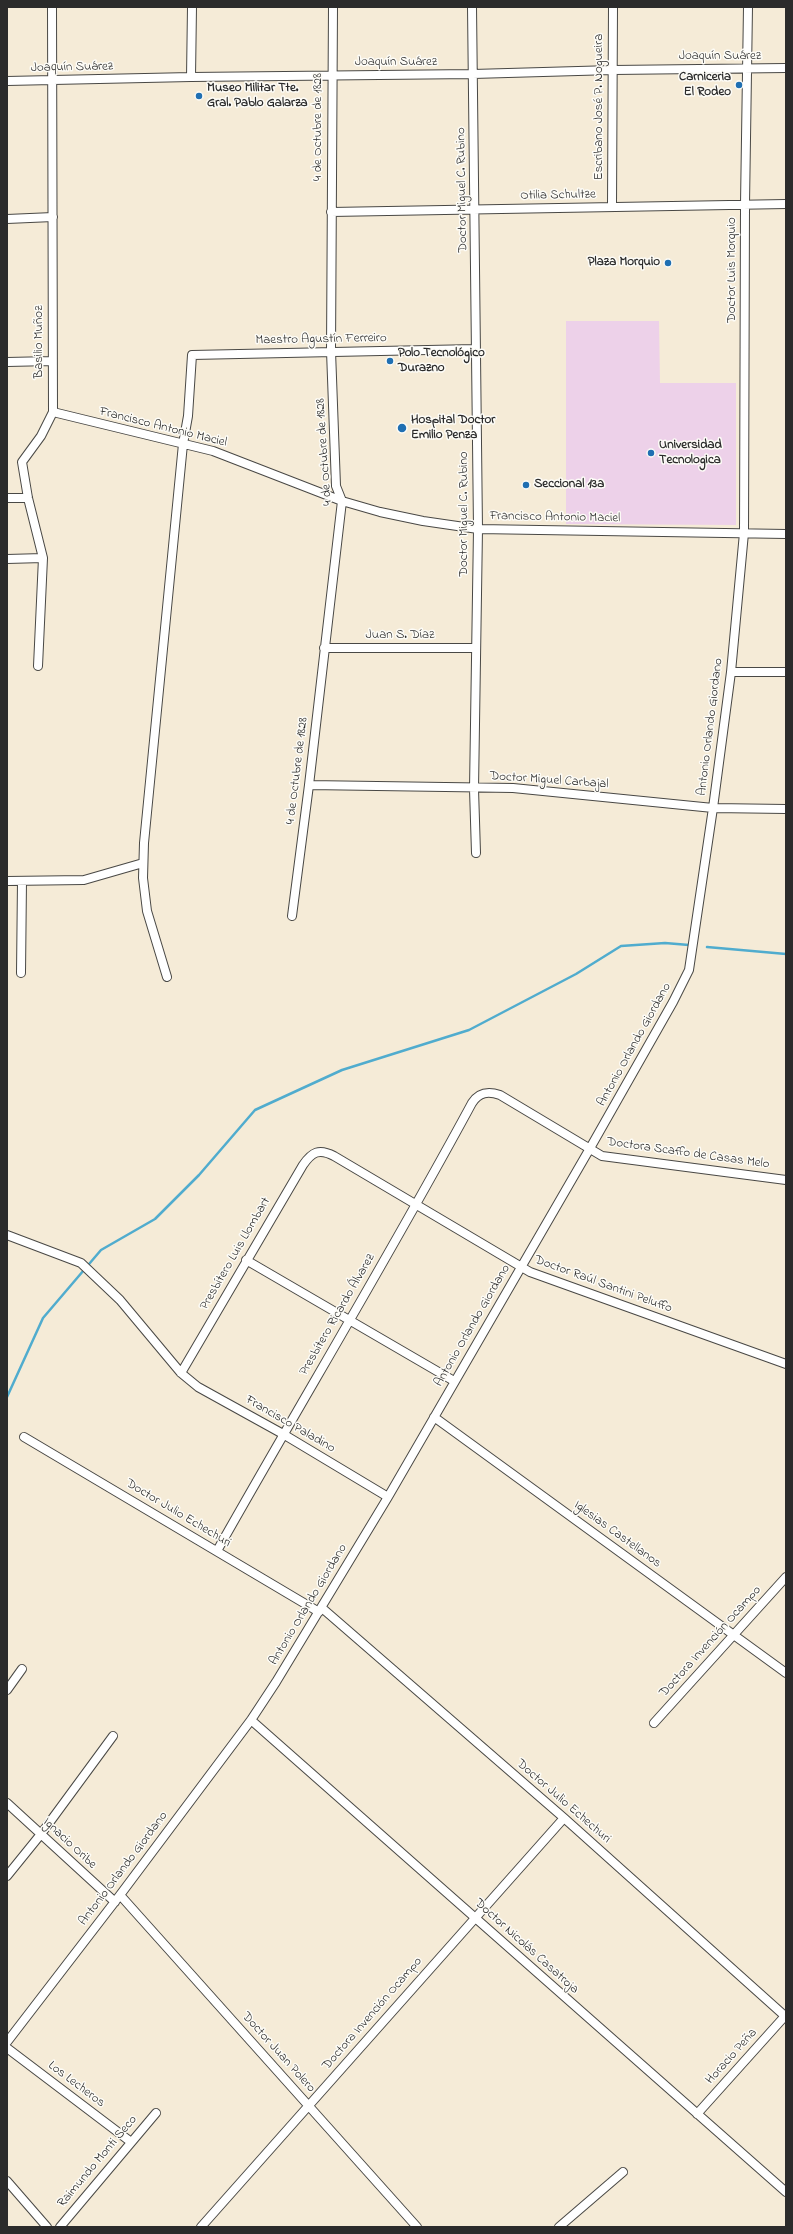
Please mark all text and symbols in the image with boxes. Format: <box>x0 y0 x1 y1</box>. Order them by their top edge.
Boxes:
street label: Escribano José P. Nogueira <box>592 34 608 180</box>
street label: Joaquín Suárez <box>679 49 761 65</box>
street label: Joaquín Suárez <box>355 55 437 71</box>
street label: Joaquín Suárez <box>31 59 113 77</box>
place label: Carniceria El Rodeo <box>679 70 731 101</box>
street label: 4 de Octubre de 1828 <box>311 73 327 181</box>
marker: Carniceria El Rodeo <box>734 80 744 90</box>
place label: Museo Militar Tte. Gral. Pablo Galarza <box>207 81 308 112</box>
marker: Museo Militar Tte. Gral. Pablo Galarza <box>194 91 204 101</box>
street label: Doctor Miguel C. Rubino <box>454 127 472 253</box>
street label: Otilia Schultze <box>520 188 596 204</box>
street label: Doctor Luis Morquio <box>725 217 741 323</box>
place label: Plaza Morquio <box>588 255 660 271</box>
marker: Plaza Morquio <box>663 258 673 268</box>
street label: Basilio Muñoz <box>32 305 48 379</box>
street label: Maestro Agustín Ferreiro <box>255 331 387 349</box>
place label: Polo Tecnológico Durazno <box>398 346 485 377</box>
marker: Polo Tecnológico Durazno <box>385 356 395 366</box>
street label: 4 de Octubre de 1828 <box>313 398 337 506</box>
street label: Francisco Antonio Maciel <box>98 405 228 451</box>
place label: Hospital Doctor Emilio Penza <box>411 413 495 444</box>
marker: Hospital Doctor Emilio Penza <box>396 422 408 434</box>
place label: Universidad Tecnologica <box>659 438 722 469</box>
marker: Universidad Tecnologica <box>646 448 656 458</box>
street label: Doctor Miguel C. Rubino <box>457 451 473 577</box>
place label: Seccional 13a <box>534 477 604 493</box>
marker: Seccional 13a <box>521 480 531 490</box>
street label: Francisco Antonio Maciel <box>490 509 620 527</box>
street label: Juan S. Díaz <box>365 628 435 644</box>
street label: Antonio Orlando Giordano <box>695 657 727 797</box>
street label: 4 de Octubre de 1828 <box>284 717 312 825</box>
street label: Doctor Miguel Carbajal <box>489 769 609 793</box>
street label: Antonio Orlando Giordano <box>595 981 675 1109</box>
street label: Doctora Scaffo de Casas Melo <box>606 1135 770 1173</box>
street label: Presbítero Luis Llombart <box>197 1195 275 1313</box>
street label: Presbítero Ricardo Álvarez <box>297 1251 379 1379</box>
street label: Doctor Raúl Santini Peluffo <box>532 1253 674 1317</box>
street label: Antonio Orlando Giordano <box>432 1262 514 1390</box>
street label: Francisco Paladino <box>242 1393 338 1457</box>
street label: Doctor Julio Echechuri <box>123 1476 233 1552</box>
street label: Iglesias Castellanos <box>570 1498 664 1572</box>
street label: Antonio Orlando Giordano <box>267 1542 351 1668</box>
street label: Doctora Invención Ocampo <box>657 1583 765 1701</box>
street label: Doctor Julio Echechuri <box>513 1757 613 1847</box>
street label: Antonio Orlando Giordano <box>76 1809 172 1929</box>
street label: Ignacio Oribe <box>39 1815 99 1873</box>
street label: Doctor Nicolás Casatroja <box>471 1896 581 1998</box>
street label: Doctora Invención Ocampo <box>320 1954 426 2074</box>
street label: Doctor Juan Polero <box>238 2010 318 2096</box>
street label: Horacio Peña <box>703 2026 761 2088</box>
street label: Los Lecheros <box>44 2059 108 2111</box>
street label: Raimundo Monti Seco <box>55 2113 141 2211</box>

